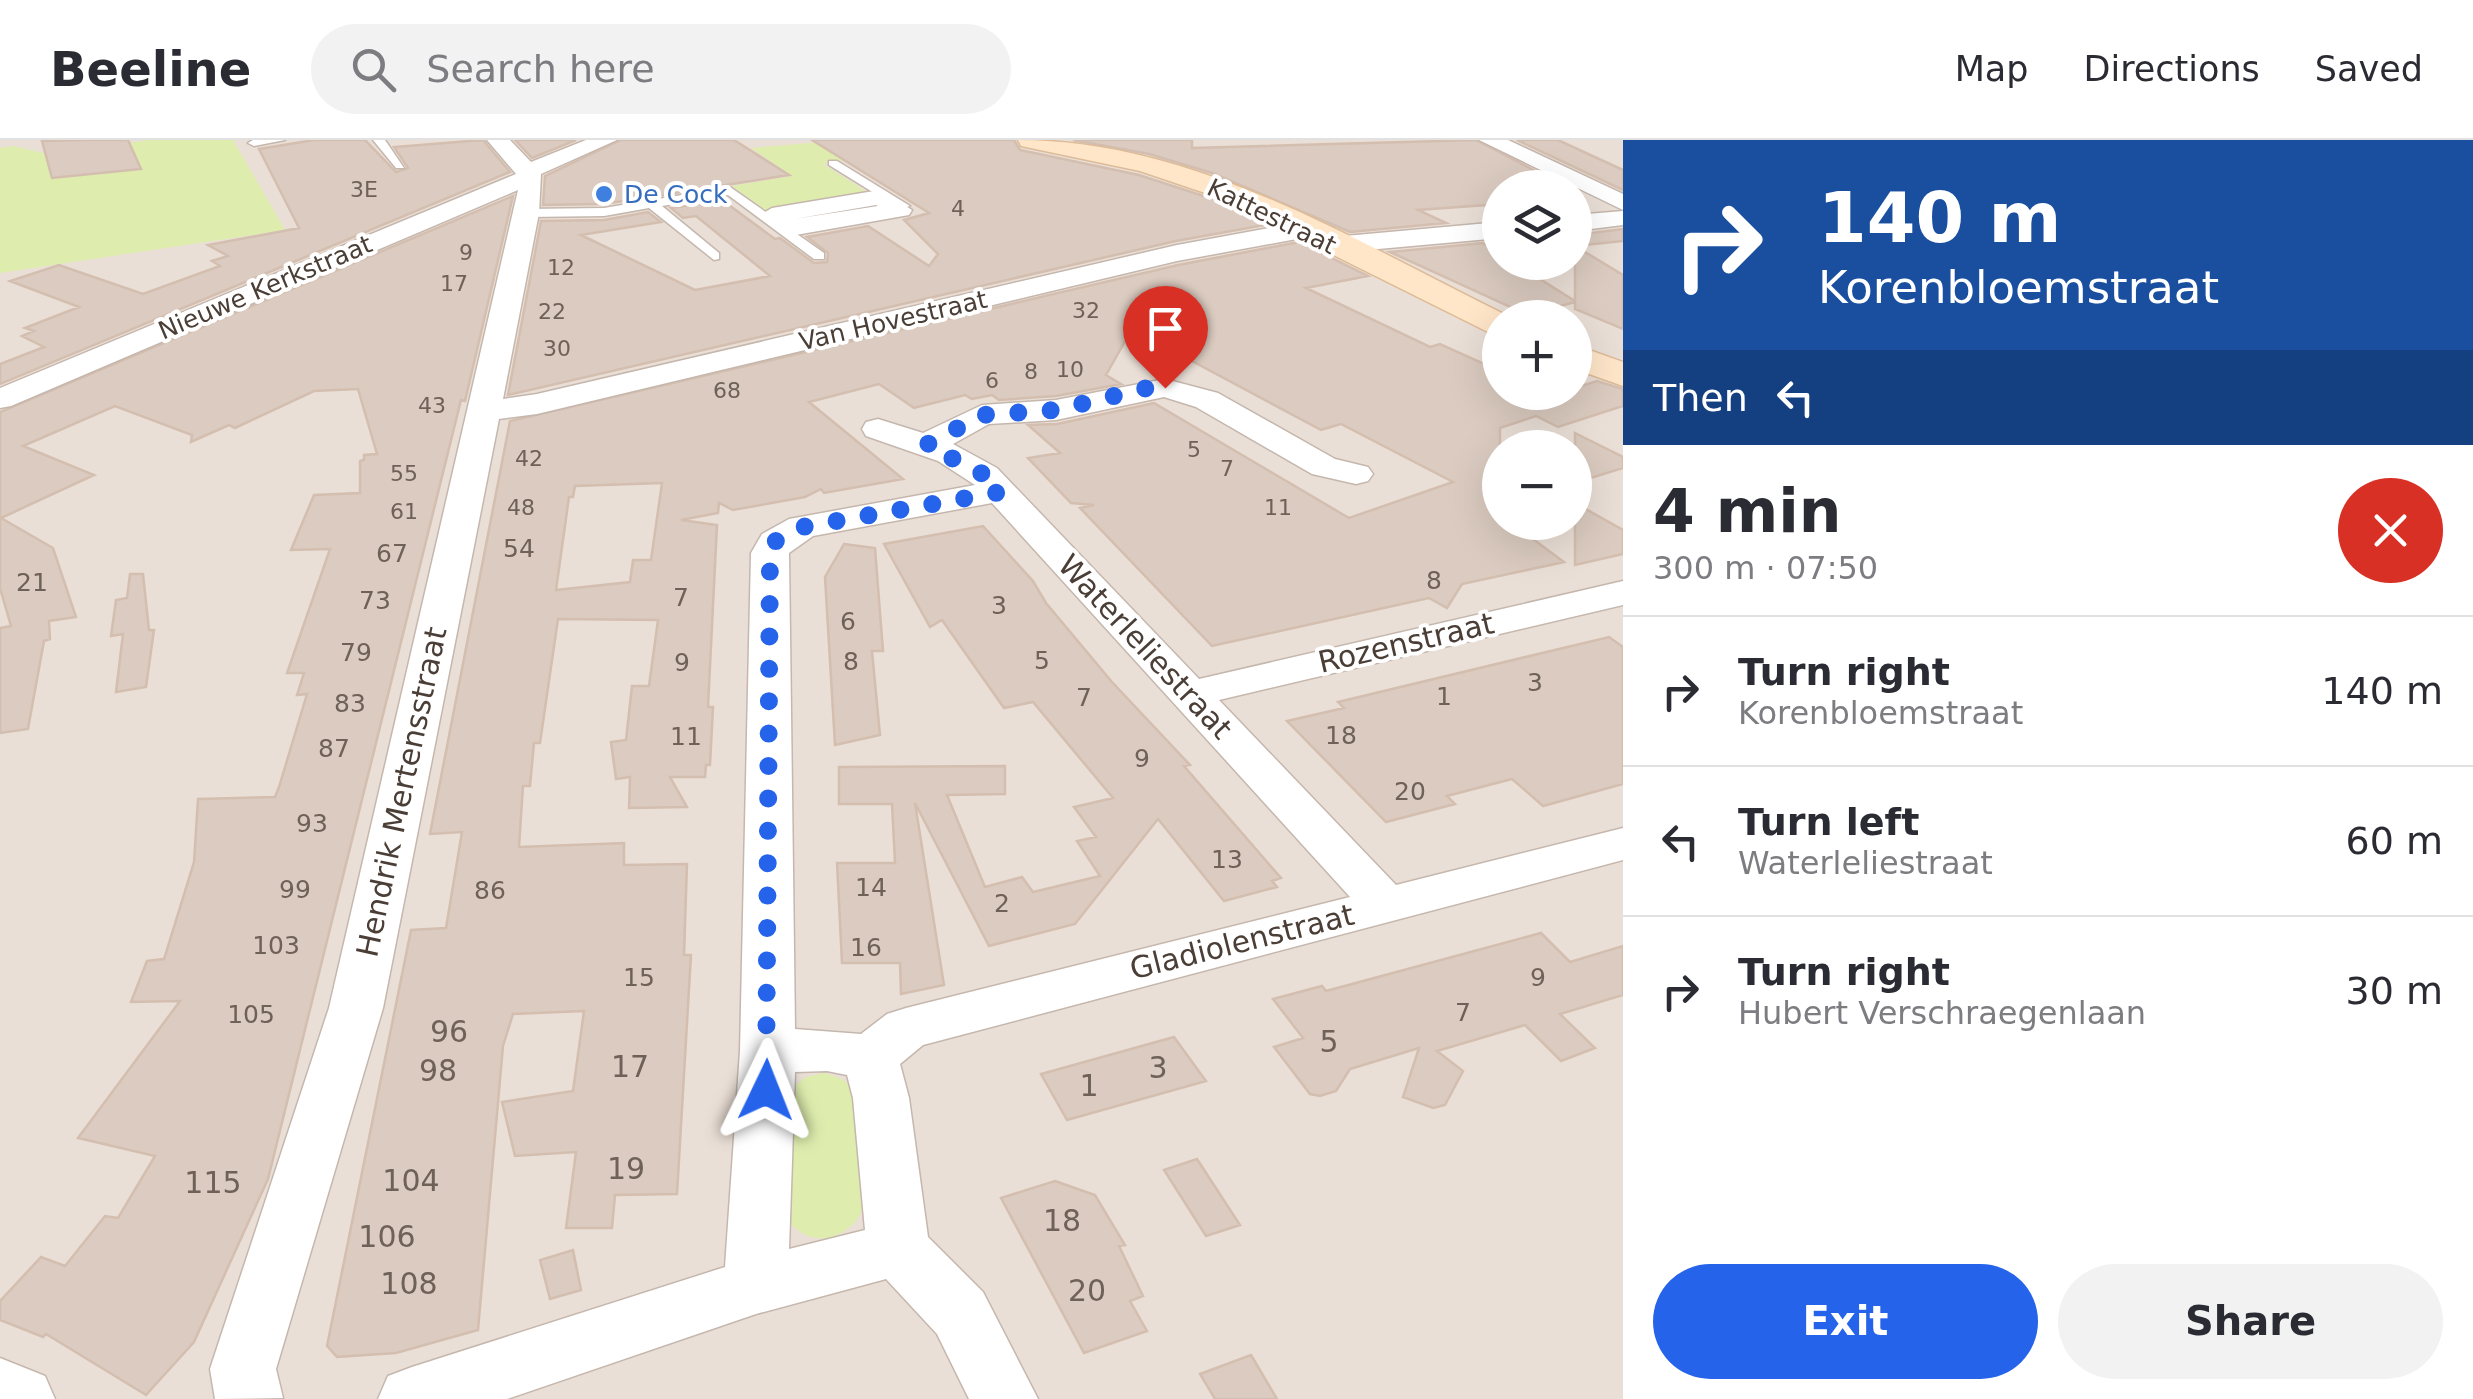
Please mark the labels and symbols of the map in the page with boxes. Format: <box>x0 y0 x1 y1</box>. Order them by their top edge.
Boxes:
street label: Kattestraat <box>1203 173 1341 260</box>
house number: 3E <box>350 177 378 202</box>
place label: De Cock <box>624 180 728 209</box>
marker: De Cock <box>593 183 615 205</box>
house number: 4 <box>951 196 965 221</box>
street label: Nieuwe Kerkstraat <box>154 229 377 346</box>
house number: 9 <box>459 240 473 265</box>
house number: 12 <box>547 255 575 280</box>
house number: 17 <box>440 271 468 296</box>
street label: Van Hovestraat <box>796 285 990 356</box>
pin <box>1123 286 1208 389</box>
house number: 32 <box>1072 298 1100 323</box>
house number: 22 <box>538 299 566 324</box>
house number: 30 <box>543 336 571 361</box>
house number: 10 <box>1056 357 1084 382</box>
house number: 8 <box>1024 359 1038 384</box>
house number: 6 <box>985 368 999 393</box>
house number: 68 <box>713 378 741 403</box>
house number: 43 <box>418 393 446 418</box>
house number: 5 <box>1187 437 1201 462</box>
house number: 42 <box>515 446 543 471</box>
house number: 7 <box>1220 456 1234 481</box>
house number: 55 <box>390 461 418 486</box>
house number: 48 <box>507 495 535 520</box>
house number: 11 <box>1264 495 1292 520</box>
house number: 61 <box>390 499 418 524</box>
house number: 54 <box>503 534 535 563</box>
house number: 67 <box>376 539 408 568</box>
street label: Waterleliestraat <box>1051 547 1240 746</box>
house number: 8 <box>1426 566 1442 595</box>
house number: 21 <box>16 568 48 597</box>
house number: 7 <box>673 583 689 612</box>
house number: 73 <box>359 586 391 615</box>
house number: 3 <box>991 591 1007 620</box>
street label: Rozenstraat <box>1315 605 1497 680</box>
house number: 6 <box>840 607 856 636</box>
street label: Hendrik Mertensstraat <box>349 623 454 960</box>
house number: 79 <box>340 638 372 667</box>
house number: 5 <box>1034 646 1050 675</box>
house number: 8 <box>843 647 859 676</box>
house number: 9 <box>674 648 690 677</box>
house number: 3 <box>1527 668 1543 697</box>
house number: 1 <box>1436 682 1452 711</box>
house number: 7 <box>1076 683 1092 712</box>
house number: 83 <box>334 689 366 718</box>
house number: 18 <box>1325 721 1357 750</box>
house number: 11 <box>670 722 702 751</box>
house number: 87 <box>318 734 350 763</box>
house number: 9 <box>1134 744 1150 773</box>
house number: 20 <box>1394 777 1426 806</box>
house number: 93 <box>296 809 328 838</box>
house number: 13 <box>1211 845 1243 874</box>
house number: 14 <box>855 873 887 902</box>
house number: 99 <box>279 875 311 904</box>
house number: 86 <box>474 876 506 905</box>
house number: 2 <box>994 889 1010 918</box>
street label: Gladiolenstraat <box>1126 897 1358 986</box>
house number: 103 <box>252 931 300 960</box>
house number: 16 <box>850 933 882 962</box>
house number: 15 <box>623 963 655 992</box>
house number: 9 <box>1530 963 1546 992</box>
house number: 7 <box>1455 998 1471 1027</box>
house number: 105 <box>227 1000 275 1029</box>
house number: 96 <box>430 1014 468 1049</box>
house number: 5 <box>1319 1024 1339 1059</box>
position arrow <box>714 1038 818 1142</box>
house number: 17 <box>611 1049 649 1084</box>
house number: 3 <box>1148 1050 1168 1085</box>
house number: 98 <box>419 1053 457 1088</box>
house number: 1 <box>1079 1068 1099 1103</box>
house number: 19 <box>607 1151 645 1186</box>
house number: 104 <box>382 1163 440 1198</box>
house number: 115 <box>184 1165 242 1200</box>
house number: 18 <box>1043 1203 1081 1238</box>
house number: 106 <box>358 1219 416 1254</box>
house number: 108 <box>380 1266 438 1301</box>
house number: 20 <box>1068 1273 1106 1308</box>

